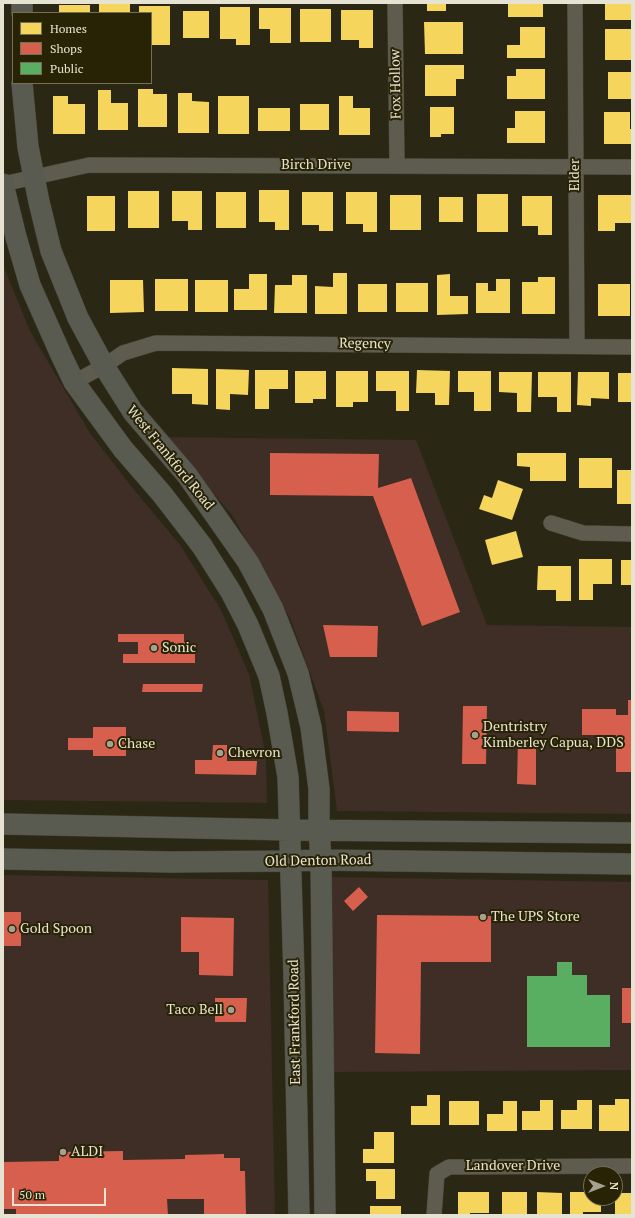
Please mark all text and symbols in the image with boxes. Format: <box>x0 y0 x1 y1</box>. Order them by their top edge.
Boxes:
legend <box>12 12 152 84</box>
text: Homes <box>50 21 87 36</box>
text: Shops <box>50 41 82 56</box>
street label: Fox Hollow <box>387 49 405 119</box>
text: Public <box>50 61 83 76</box>
street label: Birch Drive <box>281 157 351 173</box>
street label: Elder <box>567 159 583 191</box>
street label: Regency <box>339 335 391 353</box>
street label: West Frankford Road <box>123 402 217 514</box>
place label: Sonic <box>162 640 196 656</box>
marker: Sonic <box>149 643 159 653</box>
place label: Dentristry Kimberley Capua, DDS <box>483 719 624 752</box>
marker: Dentristry Kimberley Capua, DDS <box>470 730 480 740</box>
place label: Chase <box>118 736 155 752</box>
marker: Chase <box>105 739 115 749</box>
place label: Chevron <box>228 745 281 761</box>
marker: Chevron <box>215 748 225 758</box>
street label: Old Denton Road <box>264 852 372 870</box>
place label: The UPS Store <box>491 909 580 925</box>
marker: The UPS Store <box>478 912 488 922</box>
place label: Gold Spoon <box>20 921 92 937</box>
marker: Gold Spoon <box>7 924 17 934</box>
street label: East Frankford Road <box>286 959 304 1085</box>
place label: Taco Bell <box>166 1002 223 1018</box>
marker: Taco Bell <box>226 1005 236 1015</box>
place label: ALDI <box>71 1144 103 1160</box>
marker: ALDI <box>58 1147 68 1157</box>
street label: Landover Drive <box>466 1158 560 1174</box>
north arrow <box>583 1166 623 1206</box>
scale bar <box>14 1180 108 1206</box>
text: N <box>607 1182 621 1190</box>
text: 50 m <box>19 1187 45 1202</box>

